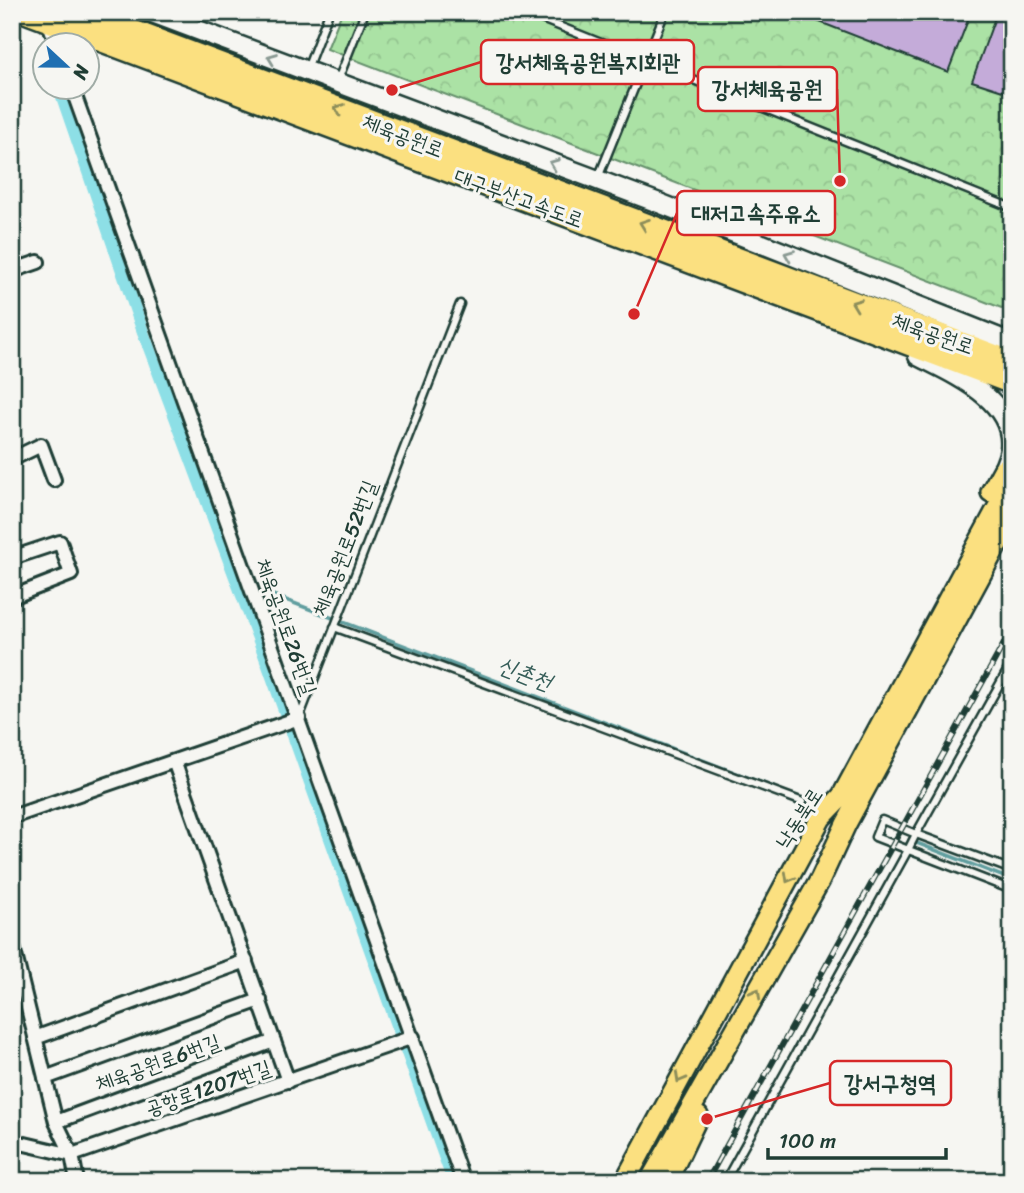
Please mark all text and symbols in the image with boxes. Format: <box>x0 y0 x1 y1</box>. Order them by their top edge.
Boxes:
north arrow <box>32 32 102 102</box>
callout: 강서체육공원복지회관 <box>481 40 694 84</box>
text: 강서체육공원복지회관 <box>495 42 681 83</box>
one-way arrow <box>267 52 279 66</box>
text: N <box>63 59 99 85</box>
callout: 강서체육공원 <box>698 67 837 111</box>
text: 강서체육공원 <box>711 69 823 110</box>
street label: 체육공원로 <box>357 103 449 169</box>
one-way arrow <box>333 104 345 118</box>
street label: 대구부산고속도로 <box>449 157 589 239</box>
one-way arrow <box>549 158 561 172</box>
callout: 대저고속주유소 <box>677 191 835 235</box>
text: 대저고속주유소 <box>691 193 821 234</box>
one-way arrow <box>638 218 650 232</box>
one-way arrow <box>784 249 796 263</box>
one-way arrow <box>851 298 863 312</box>
street label: 체육공원로 <box>887 302 979 366</box>
street label: 체육공원로52번길 <box>302 474 388 622</box>
street label: 체육공원로26번길 <box>244 554 328 700</box>
water label: 신촌천 <box>492 644 560 703</box>
street label: 낙동북로 <box>765 779 833 857</box>
one-way arrow <box>783 871 797 884</box>
one-way arrow <box>747 988 760 1001</box>
street label: 체육공원로6번길 <box>90 1023 226 1103</box>
street label: 공항로1207번길 <box>140 1049 276 1127</box>
callout: 강서구청역 <box>830 1061 951 1105</box>
text: 강서구청역 <box>844 1063 936 1104</box>
one-way arrow <box>674 1071 688 1083</box>
scale bar <box>768 1116 947 1160</box>
text: 100 m <box>779 1122 836 1160</box>

